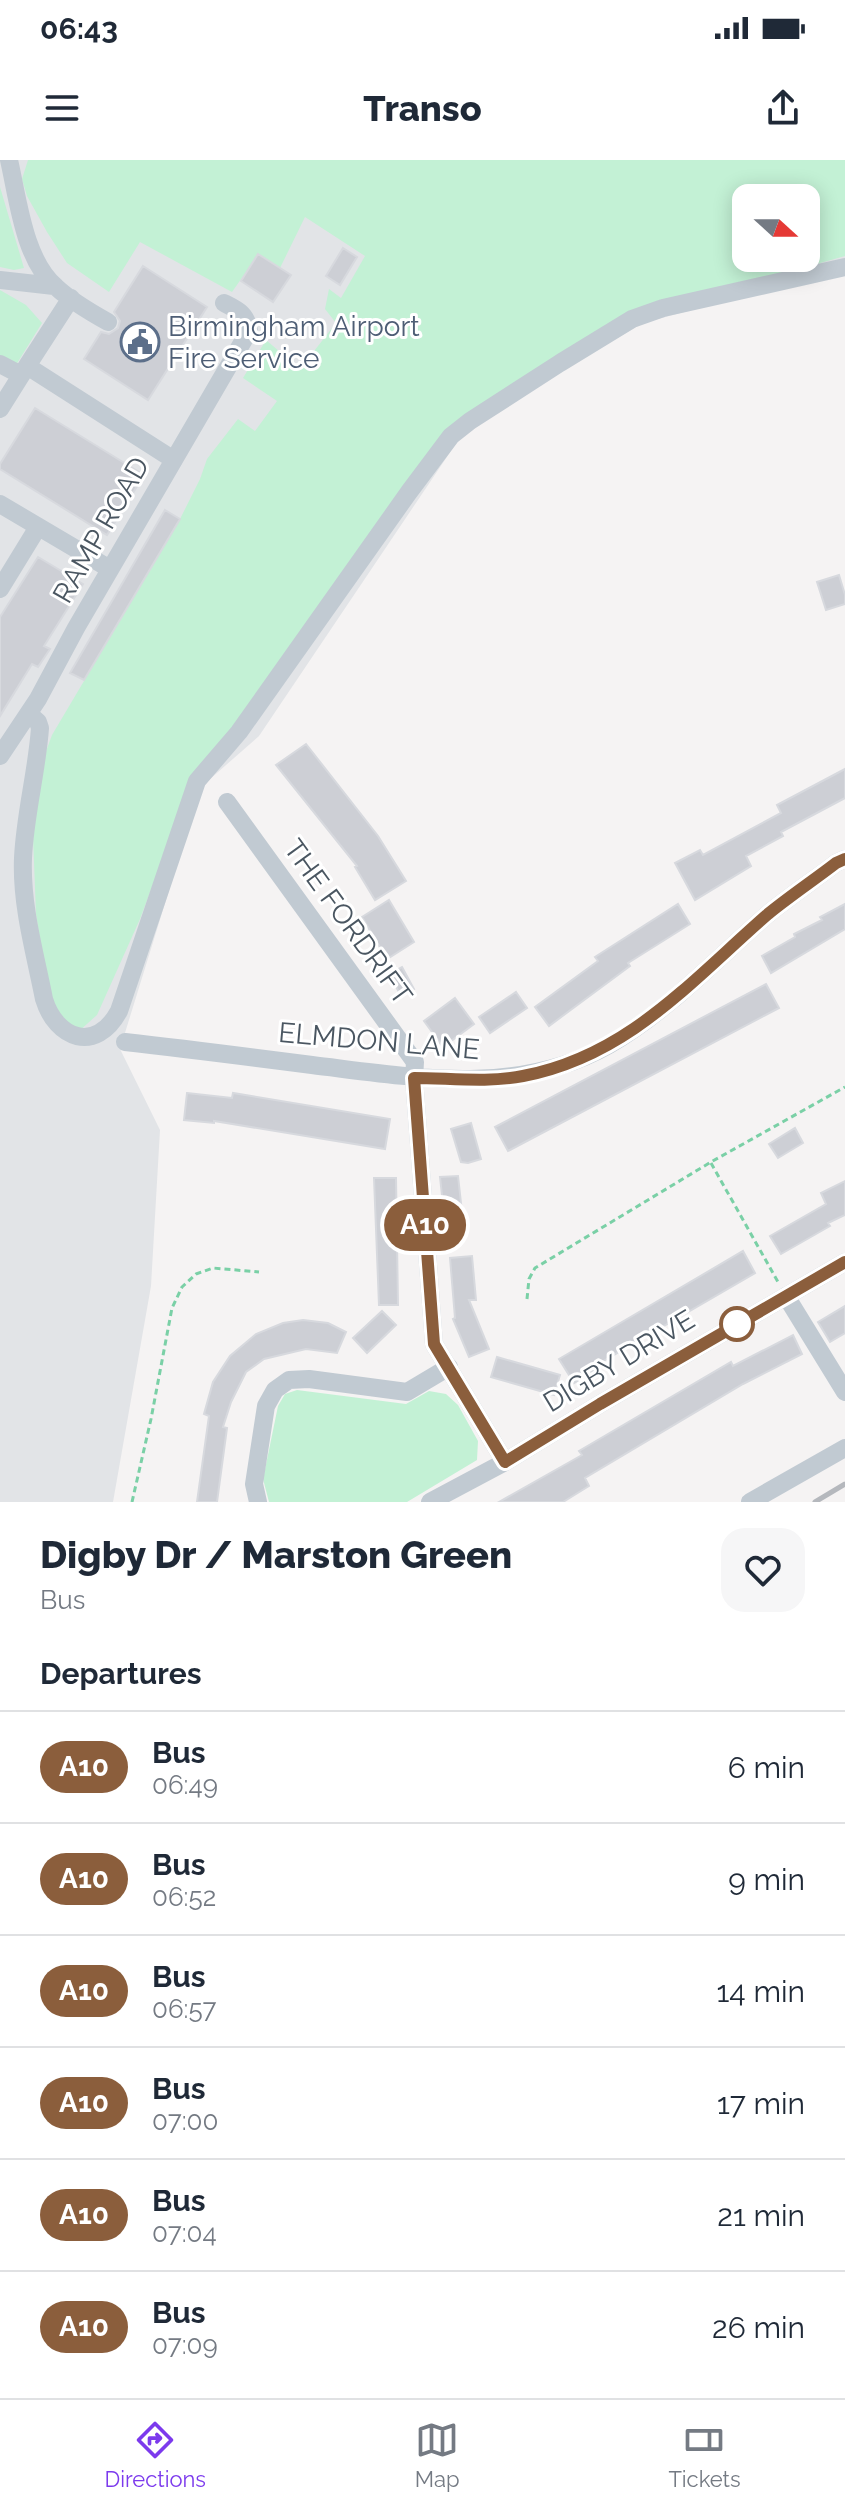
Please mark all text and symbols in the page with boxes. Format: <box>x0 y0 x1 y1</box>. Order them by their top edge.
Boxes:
text: 06:43 <box>40 11 118 46</box>
icon: menu <box>40 86 84 130</box>
icon: share <box>761 86 805 130</box>
text: Transo <box>363 87 482 129</box>
north arrow <box>732 184 820 272</box>
map controls <box>732 184 820 272</box>
place label: Birmingham Airport Fire Service <box>168 310 420 375</box>
public building icon: Birmingham Airport Fire Service <box>119 321 161 363</box>
street label: RAMP ROAD <box>46 451 156 609</box>
street label: THE FORDRIFT <box>277 833 419 1011</box>
street label: ELMDON LANE <box>277 1016 481 1066</box>
line badge: A10 <box>379 1199 471 1251</box>
text: A10 <box>400 1208 450 1241</box>
street label: DIGBY DRIVE <box>537 1303 701 1419</box>
unlabelled marker <box>720 1307 754 1341</box>
button: heart <box>721 1528 805 1612</box>
text: Digby Dr / Marston Green <box>40 1532 512 1577</box>
text: Bus <box>40 1585 85 1615</box>
text: Departures <box>40 1656 202 1691</box>
text: Bus <box>152 1735 206 1770</box>
text: A10 <box>59 1750 109 1783</box>
text: 6 min <box>728 1750 805 1785</box>
text: 06:49 <box>152 1770 218 1800</box>
text: Bus <box>152 1847 206 1882</box>
text: A10 <box>59 1862 109 1895</box>
text: 9 min <box>728 1862 805 1897</box>
text: 06:52 <box>152 1882 216 1912</box>
text: Bus <box>152 1959 206 1994</box>
text: A10 <box>59 1974 109 2007</box>
text: 14 min <box>717 1974 805 2009</box>
text: 06:57 <box>152 1994 216 2024</box>
text: Bus <box>152 2071 206 2106</box>
text: A10 <box>59 2086 109 2119</box>
text: 17 min <box>717 2086 805 2121</box>
text: 07:00 <box>152 2106 218 2136</box>
text: Bus <box>152 2183 206 2218</box>
text: A10 <box>59 2198 109 2231</box>
text: 21 min <box>717 2198 805 2233</box>
text: 07:04 <box>152 2218 217 2248</box>
text: Bus <box>152 2295 206 2330</box>
text: A10 <box>59 2310 109 2343</box>
text: 26 min <box>712 2310 805 2345</box>
text: 07:09 <box>152 2330 218 2360</box>
tab: Directions <box>104 2418 206 2492</box>
tab: Map <box>415 2418 460 2492</box>
tab: Tickets <box>668 2418 741 2492</box>

